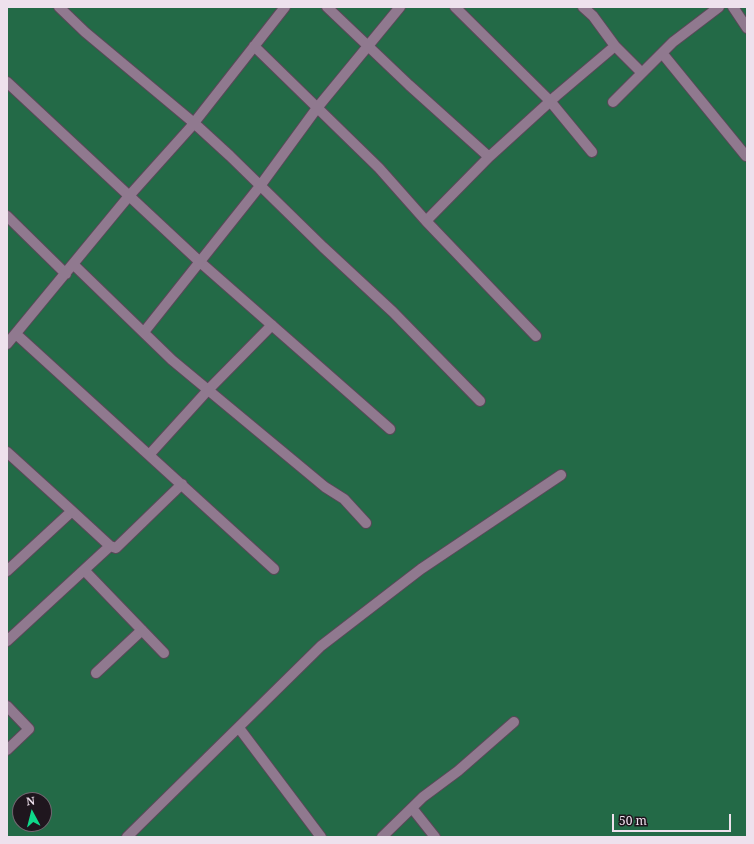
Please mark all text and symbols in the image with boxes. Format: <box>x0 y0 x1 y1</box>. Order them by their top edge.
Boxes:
north arrow <box>12 792 52 832</box>
text: N <box>25 793 36 809</box>
scale bar <box>614 806 733 832</box>
text: 50 m <box>619 812 647 829</box>

